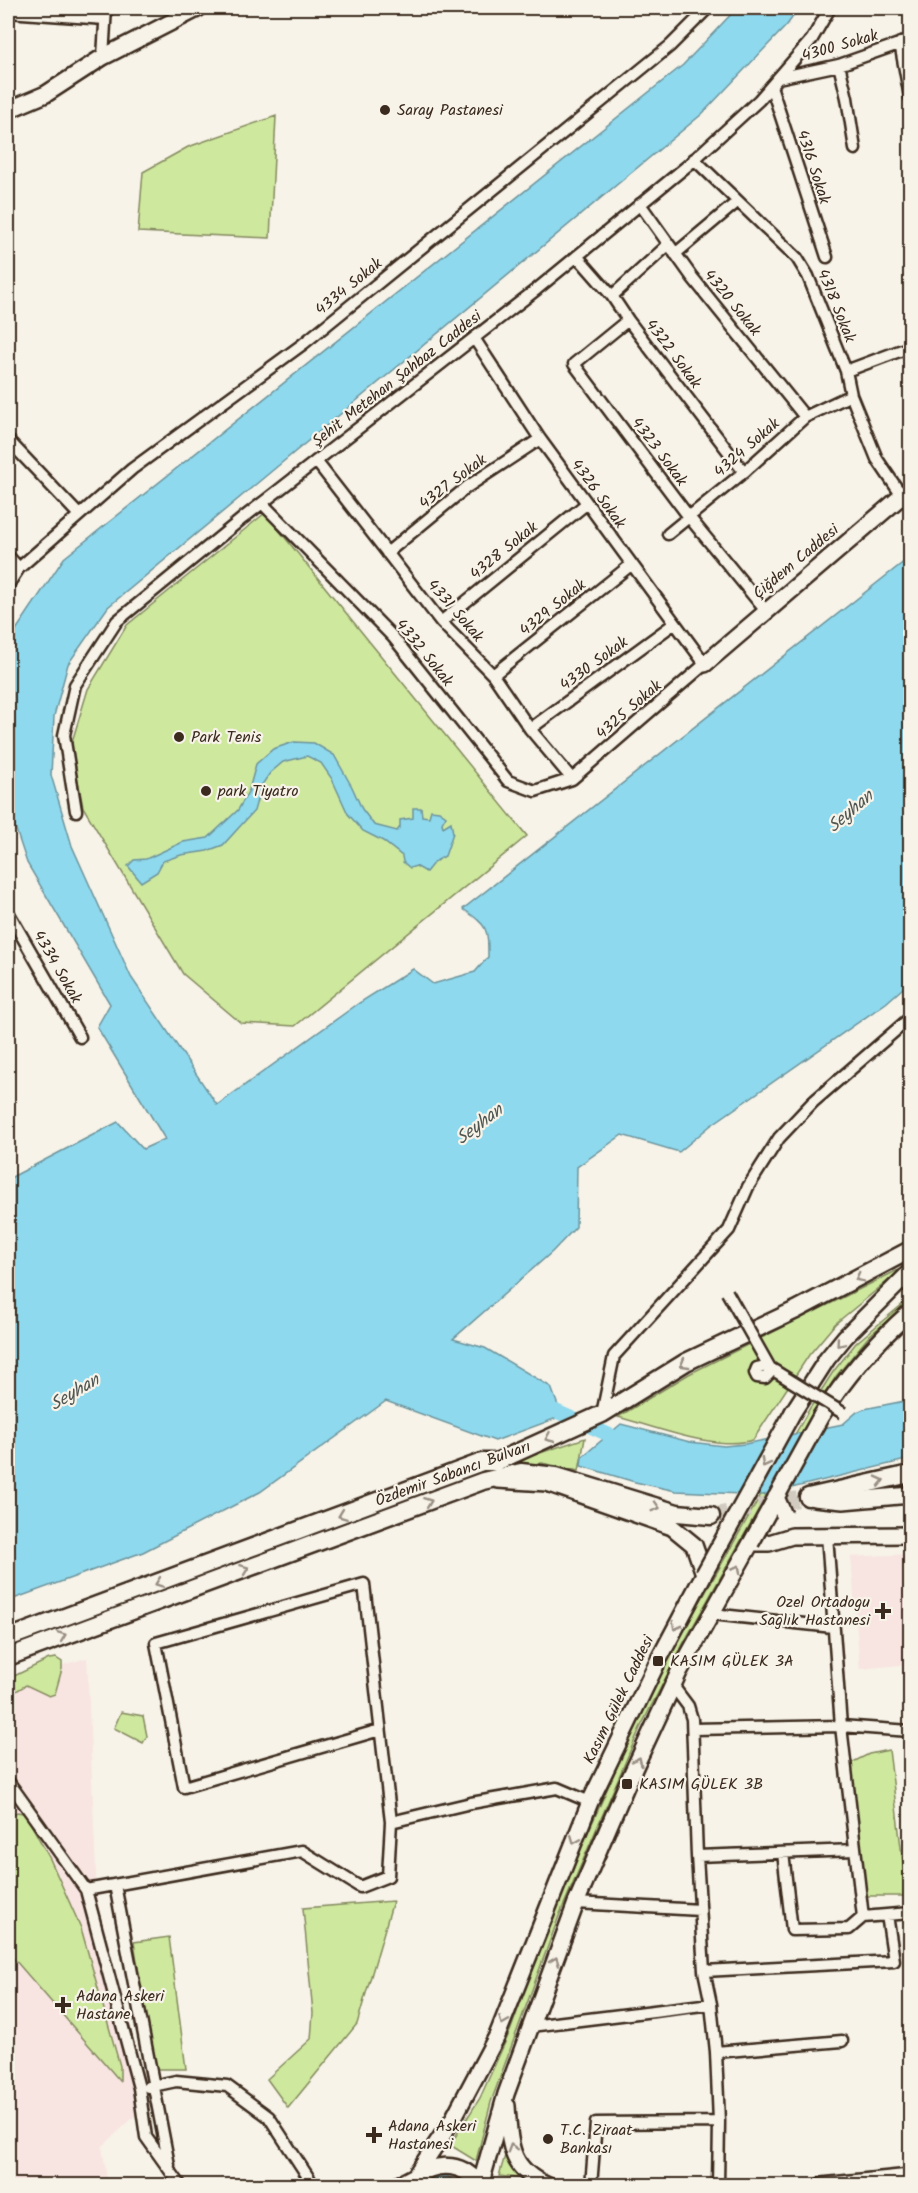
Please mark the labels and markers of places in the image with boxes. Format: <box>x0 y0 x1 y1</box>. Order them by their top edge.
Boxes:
place label: Saray Pastanesi <box>397 98 504 123</box>
marker: Saray Pastanesi <box>378 103 392 117</box>
place label: Park Tenis <box>191 725 262 750</box>
marker: Park Tenis <box>172 730 186 744</box>
place label: park Tiyatro <box>217 779 298 804</box>
marker: park Tiyatro <box>199 784 213 798</box>
place label: Ozel Ortadogu Saglık Hastanesi <box>759 1590 871 1633</box>
marker: Ozel Ortadogu Saglık Hastanesi <box>874 1602 892 1620</box>
place label: KASIM GÜLEK 3A <box>670 1649 794 1674</box>
marker: KASIM GÜLEK 3A <box>651 1654 665 1668</box>
place label: KASIM GÜLEK 3B <box>639 1772 763 1797</box>
marker: KASIM GÜLEK 3B <box>620 1777 634 1791</box>
place label: Adana Askeri Hastane <box>76 1984 165 2027</box>
marker: Adana Askeri Hastane <box>54 1996 72 2014</box>
place label: Adana Askeri Hastanesi <box>388 2114 477 2157</box>
place label: T.C. Ziraat Bankası <box>560 2118 633 2161</box>
marker: Adana Askeri Hastanesi <box>365 2126 383 2144</box>
marker: T.C. Ziraat Bankası <box>541 2132 555 2146</box>

